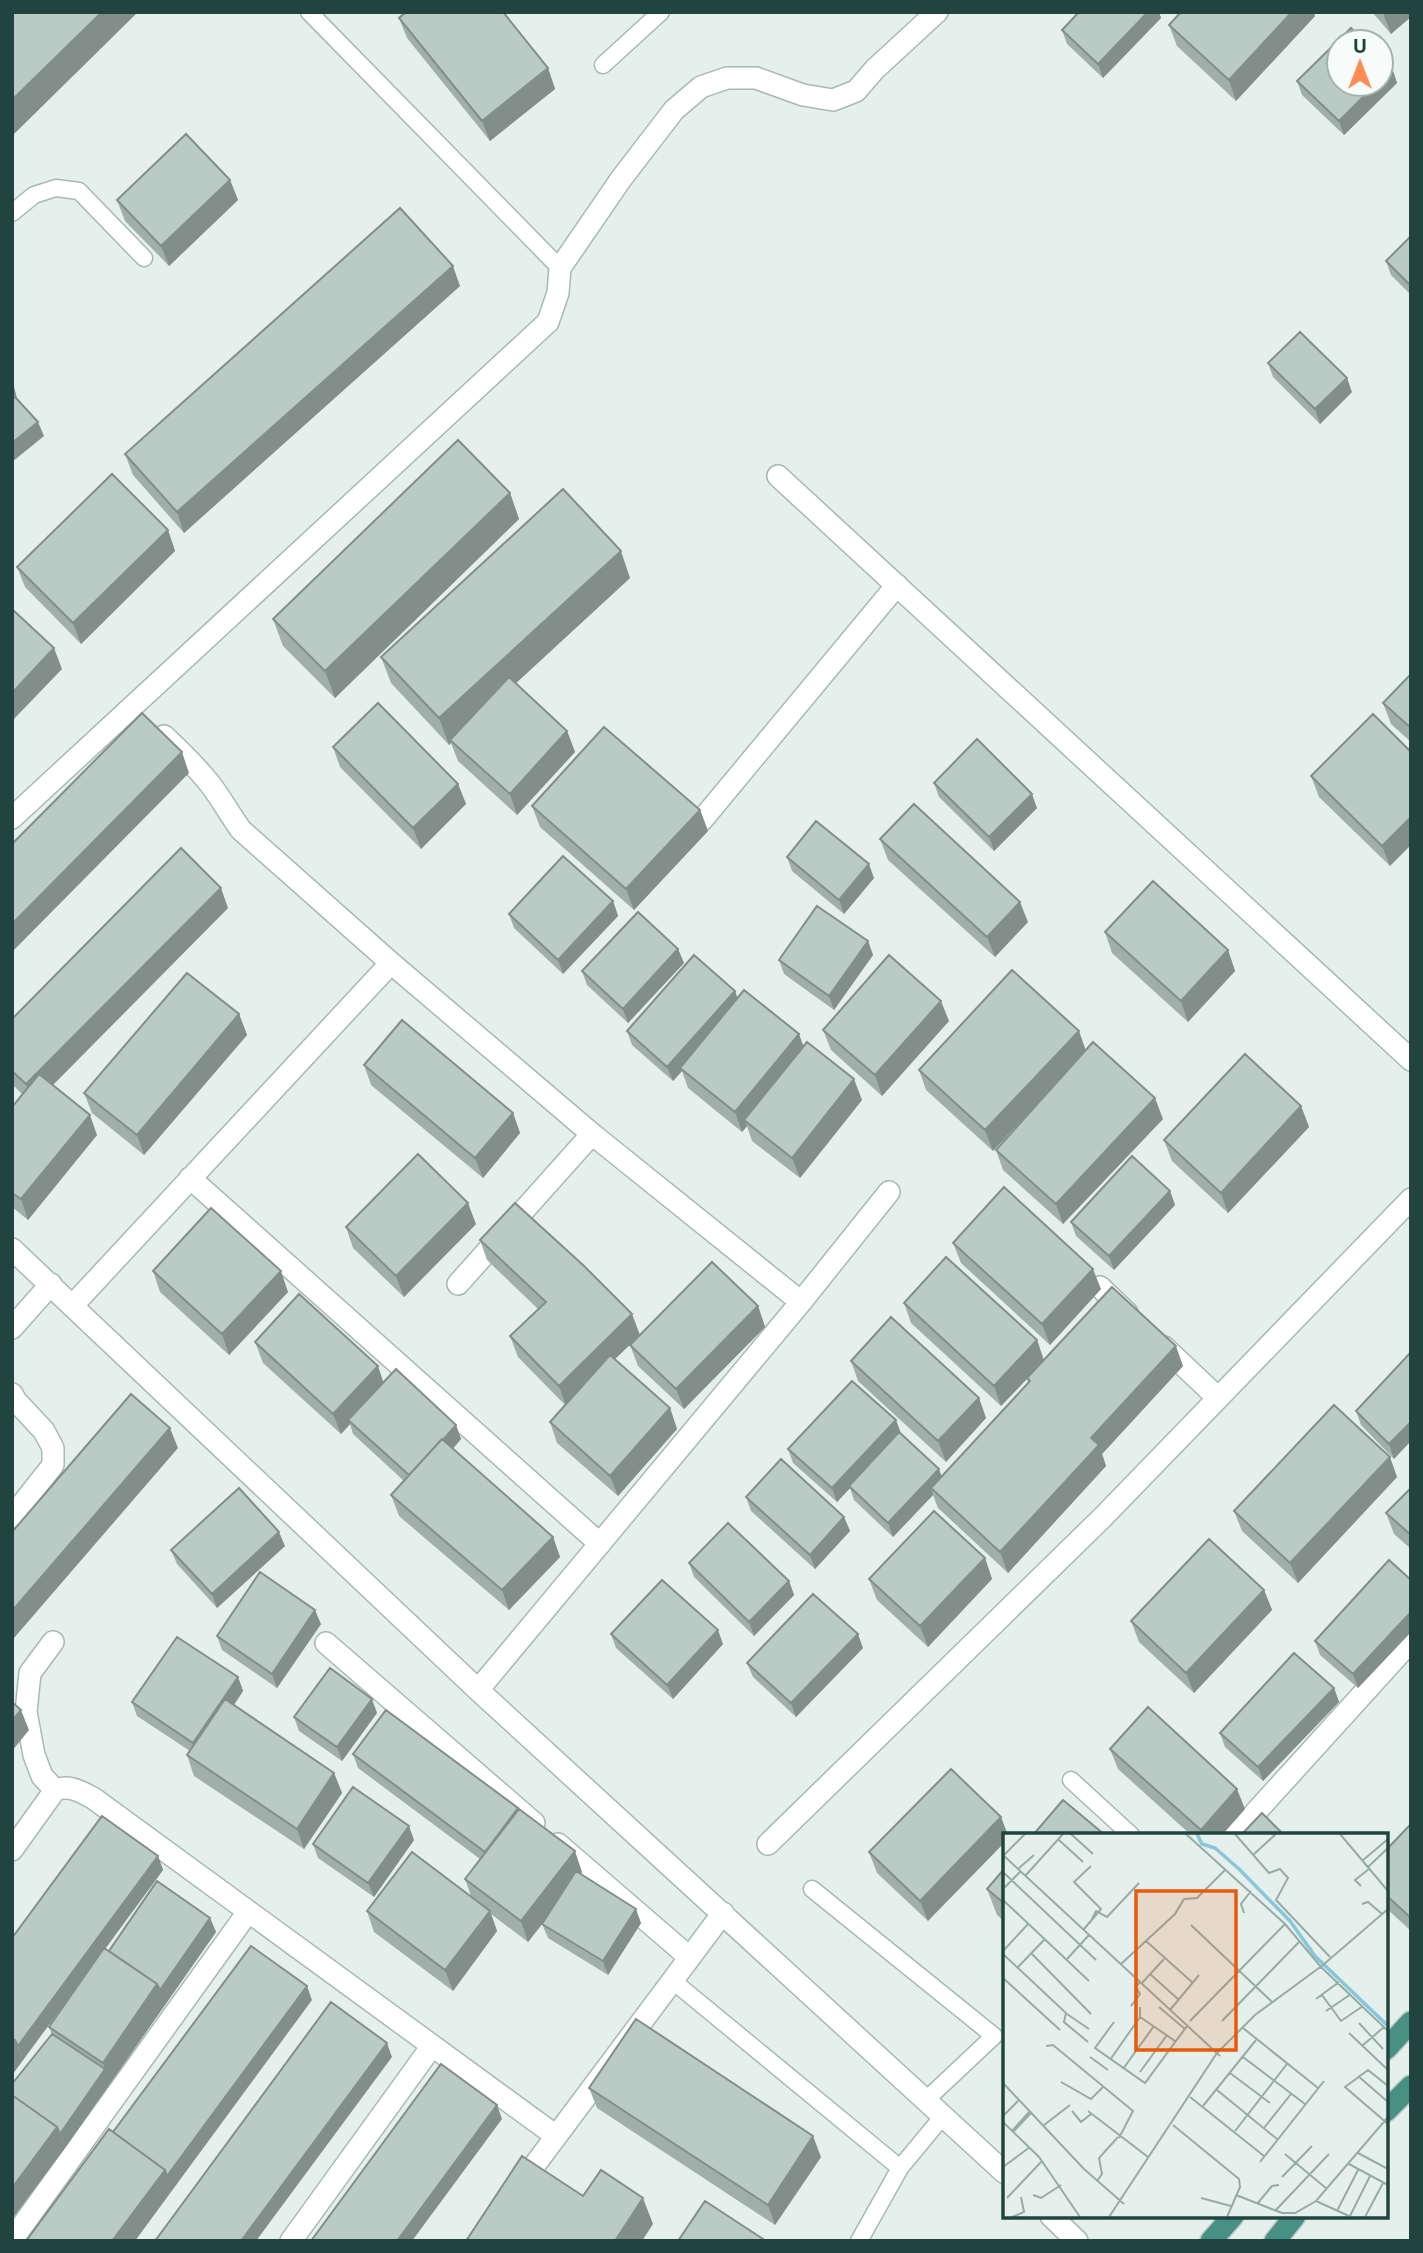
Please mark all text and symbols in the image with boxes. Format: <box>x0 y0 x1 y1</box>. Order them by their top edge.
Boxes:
north arrow <box>1325 28 1395 98</box>
text: U <box>1353 33 1367 59</box>
inset map <box>1003 1833 1388 2218</box>

